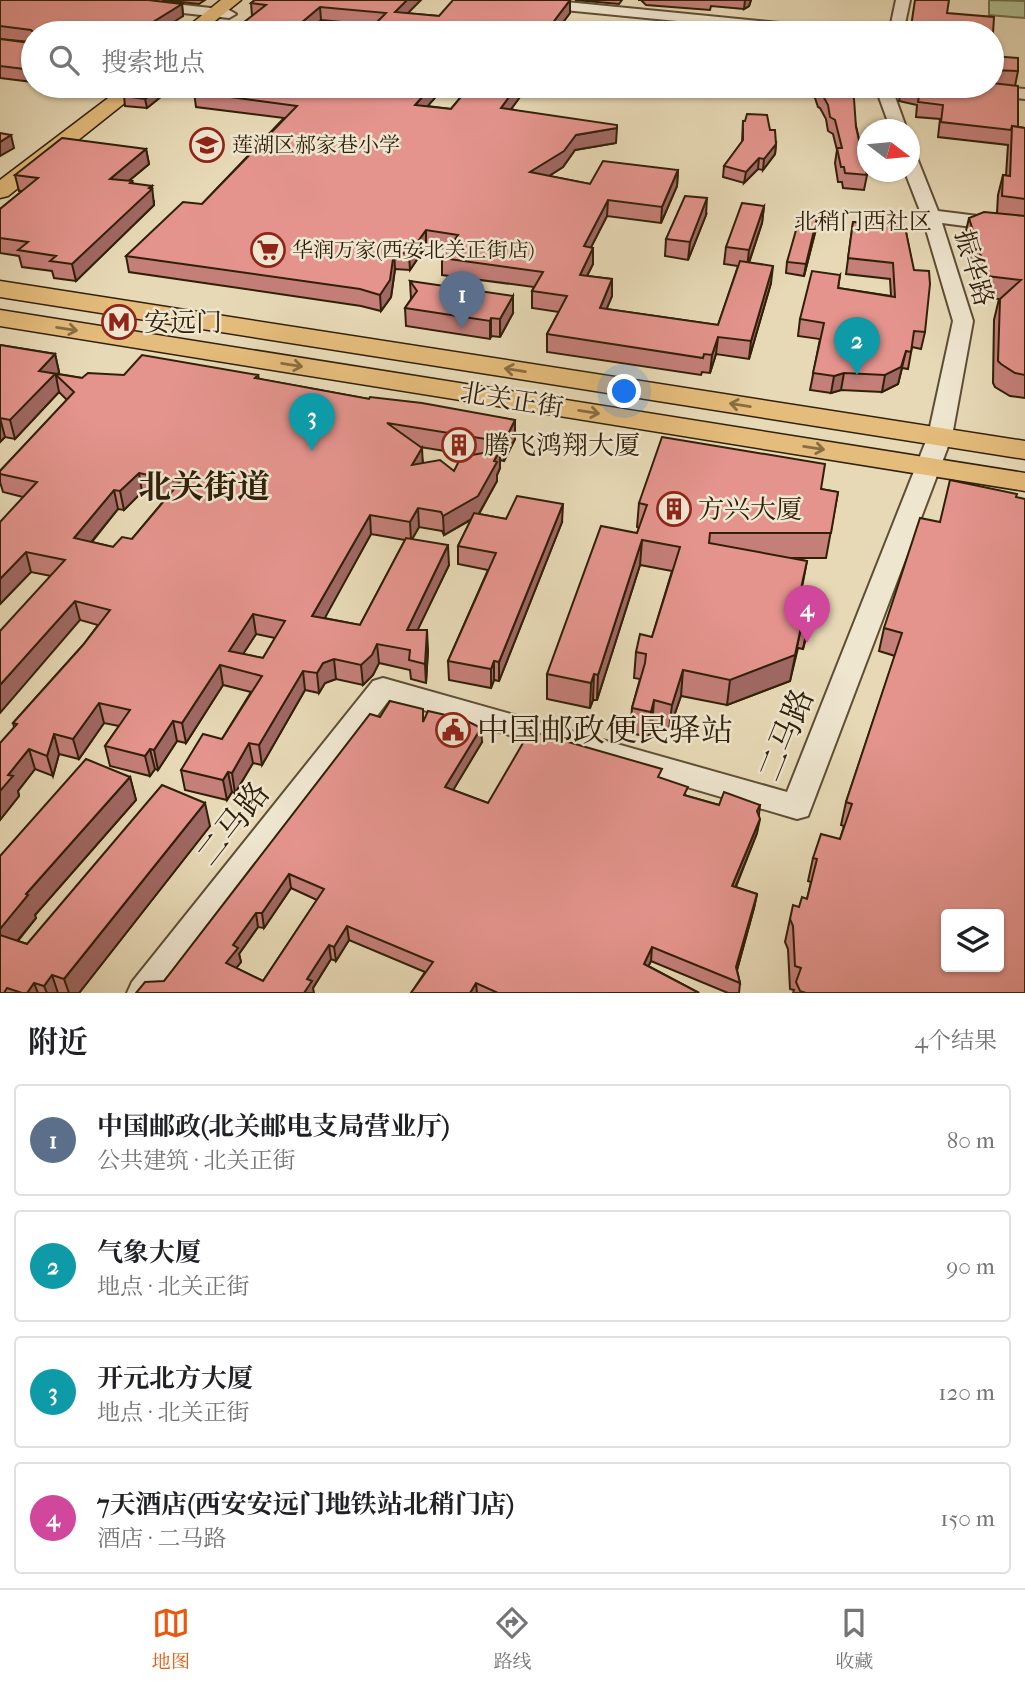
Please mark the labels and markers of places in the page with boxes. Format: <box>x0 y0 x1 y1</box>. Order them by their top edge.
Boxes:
school or university icon: 莲湖区郝家巷小学 <box>188 126 226 164</box>
place label: 莲湖区郝家巷小学 <box>232 133 400 157</box>
supermarket icon: 华润万家(西安北关正街店) <box>249 231 287 269</box>
place label: 华润万家(西安北关正街店) <box>292 238 535 262</box>
pin: 1 <box>439 271 485 329</box>
metro station icon: 安远门 <box>100 303 138 341</box>
place label: 安远门 <box>144 307 222 338</box>
pin: 2 <box>834 317 880 375</box>
pin: 3 <box>289 393 335 451</box>
building icon: 腾飞鸿翔大厦 <box>440 426 478 464</box>
place label: 腾飞鸿翔大厦 <box>484 430 640 461</box>
building icon: 方兴大厦 <box>655 490 693 528</box>
place label: 方兴大厦 <box>698 494 802 525</box>
pin: 4 <box>784 585 830 643</box>
public building icon: 中国邮政便民驿站 <box>434 711 472 749</box>
place label: 中国邮政便民驿站 <box>477 712 733 749</box>

